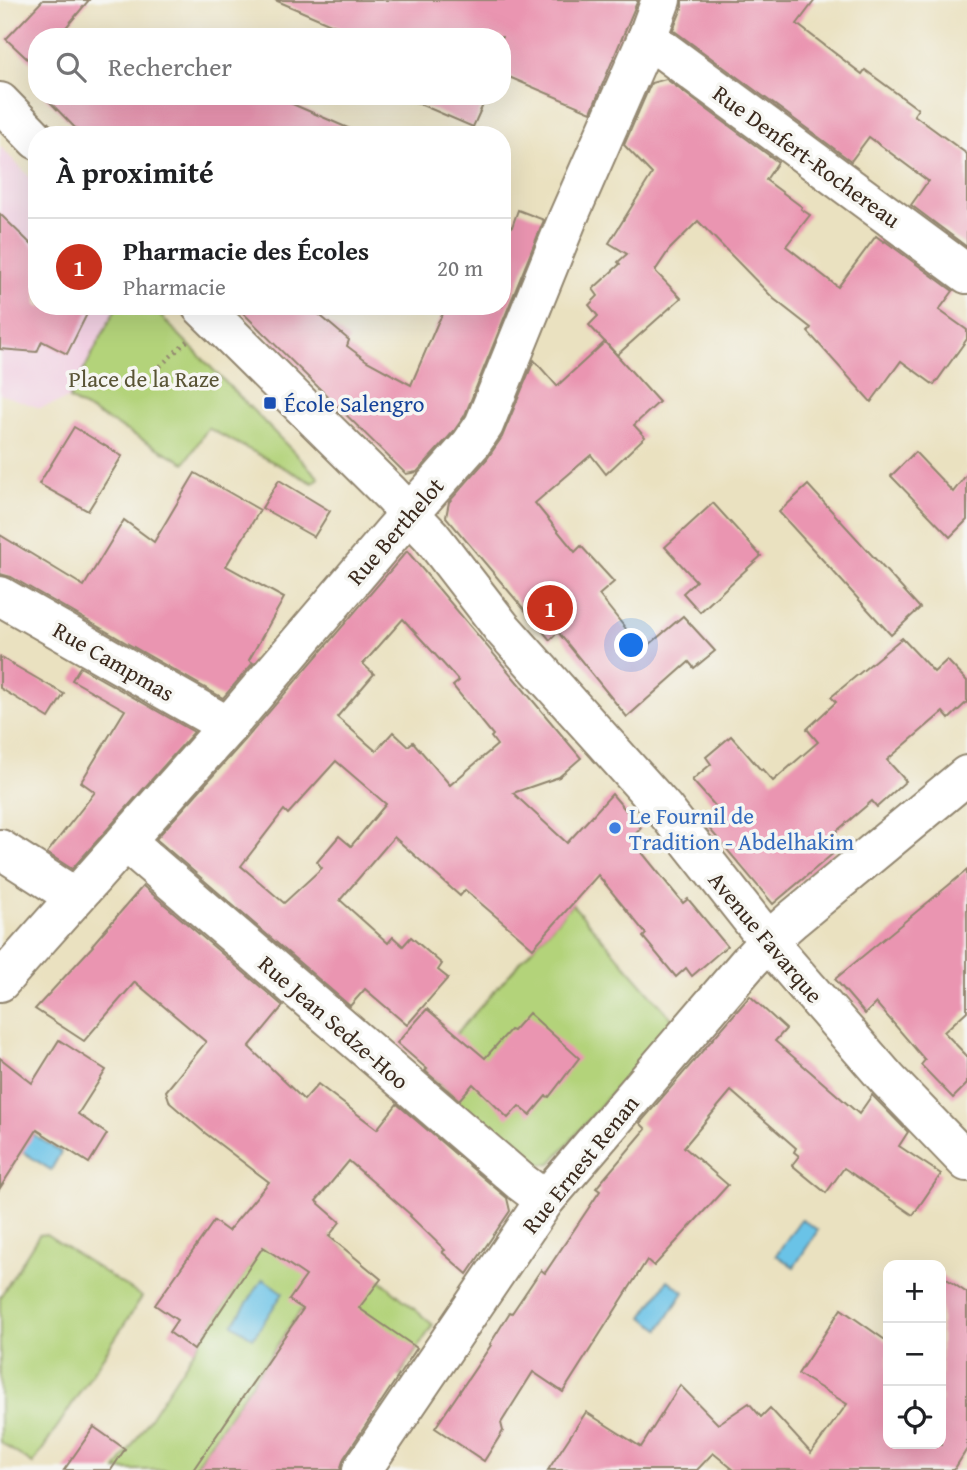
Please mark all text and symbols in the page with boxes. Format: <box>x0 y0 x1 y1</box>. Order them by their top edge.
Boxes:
search box <box>28 28 511 105</box>
text: Rechercher <box>108 47 232 86</box>
icon: search <box>52 48 90 86</box>
street label: Rue Denfert-Rochereau <box>706 77 908 236</box>
text: À proximité <box>56 150 214 194</box>
text: Pharmacie des Écoles <box>123 231 369 270</box>
text: 1 <box>73 251 85 284</box>
text: 20 m <box>437 251 483 284</box>
text: Pharmacie <box>123 270 226 303</box>
park label: Place de la Raze <box>68 362 220 395</box>
place label: École Salengro <box>284 387 424 420</box>
marker: École Salengro <box>262 395 278 411</box>
street label: Rue Berthelot <box>339 470 451 592</box>
pin: 1 <box>527 582 573 634</box>
street label: Rue Campmas <box>47 613 181 709</box>
your location <box>614 628 648 662</box>
place label: Le Fournil de Tradition - Abdelhakim <box>629 799 854 858</box>
marker: Le Fournil de Tradition - Abdelhakim <box>607 820 623 836</box>
street label: Avenue Favarque <box>701 864 831 1010</box>
street label: Rue Jean Sedze-Hoo <box>251 947 417 1097</box>
street label: Rue Ernest Renan <box>514 1088 646 1240</box>
map controls <box>883 1260 946 1449</box>
button: + <box>883 1260 946 1323</box>
button: − <box>883 1323 946 1386</box>
button: locate <box>883 1386 946 1449</box>

